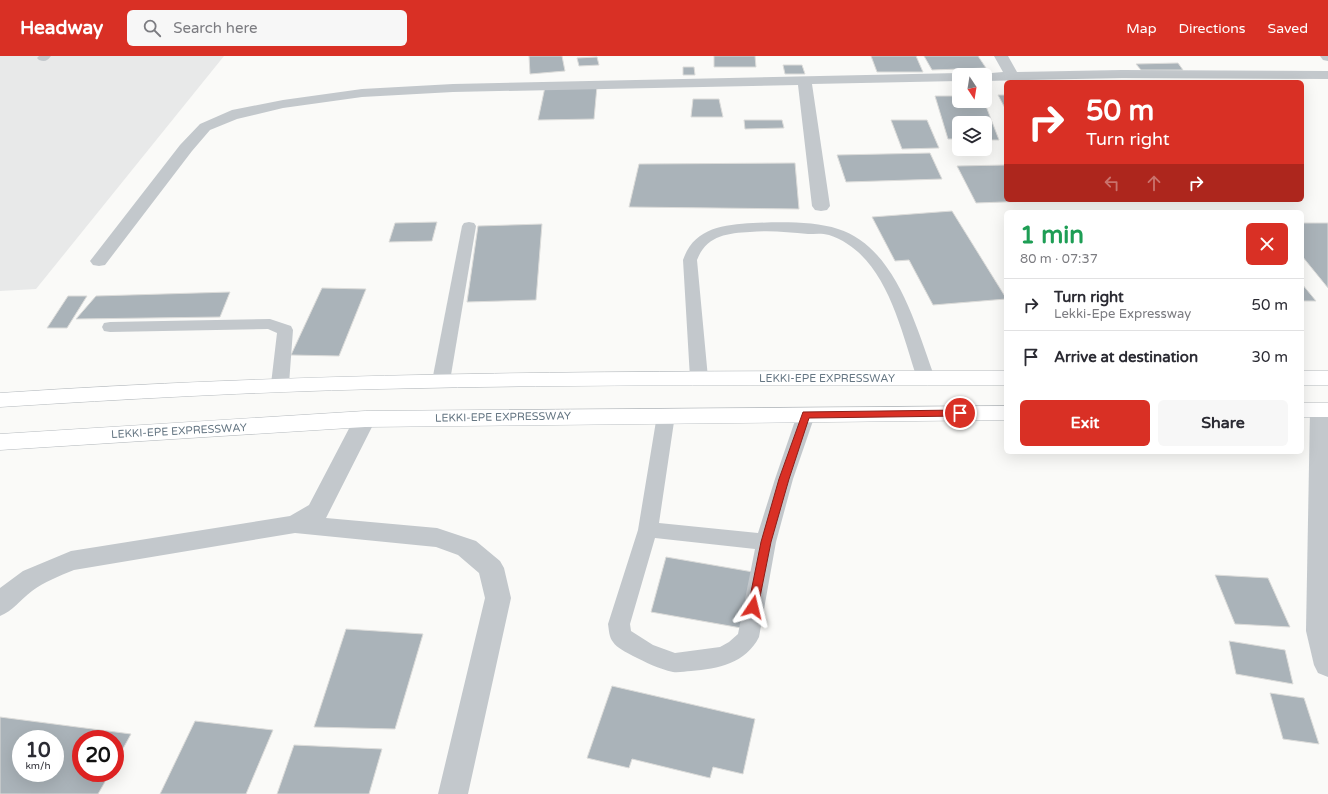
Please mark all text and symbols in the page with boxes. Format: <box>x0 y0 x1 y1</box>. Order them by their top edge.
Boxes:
search box <box>127 10 407 46</box>
text: Headway <box>20 17 103 39</box>
icon: search <box>141 17 163 39</box>
text: Search here <box>173 19 258 37</box>
text: Map <box>1126 20 1157 37</box>
text: Directions <box>1179 20 1246 37</box>
text: Saved <box>1268 20 1308 37</box>
north arrow <box>952 68 992 108</box>
map controls <box>952 68 992 156</box>
text: 50 m <box>1086 94 1154 128</box>
icon: right <box>1020 96 1072 148</box>
button: layers <box>952 116 992 156</box>
text: Turn right <box>1086 128 1170 150</box>
icon: left <box>1101 172 1123 194</box>
icon: ahead <box>1143 172 1165 194</box>
icon: right <box>1185 172 1207 194</box>
text: 1 min <box>1020 221 1084 250</box>
button: close <box>1246 223 1288 265</box>
text: 80 m · 07:37 <box>1020 251 1098 267</box>
text: Turn right <box>1054 288 1124 306</box>
icon: right <box>1020 294 1042 316</box>
text: 50 m <box>1251 296 1288 314</box>
text: Lekki-Epe Expressway <box>1054 306 1191 322</box>
icon: arrive <box>1020 346 1042 368</box>
text: Arrive at destination <box>1054 348 1198 366</box>
text: 30 m <box>1251 348 1288 366</box>
street label: LEKKI-EPE EXPRESSWAY <box>759 372 895 385</box>
pin <box>943 396 977 430</box>
button: Exit <box>1020 400 1150 446</box>
button: Share <box>1158 400 1288 446</box>
icon: arrive <box>949 402 971 424</box>
street label: LEKKI-EPE EXPRESSWAY <box>435 409 571 425</box>
street label: LEKKI-EPE EXPRESSWAY <box>111 421 247 441</box>
position arrow <box>732 586 774 628</box>
speed limit sign: 20 <box>72 730 124 782</box>
text: 10 <box>25 739 51 763</box>
text: km/h <box>25 760 51 772</box>

